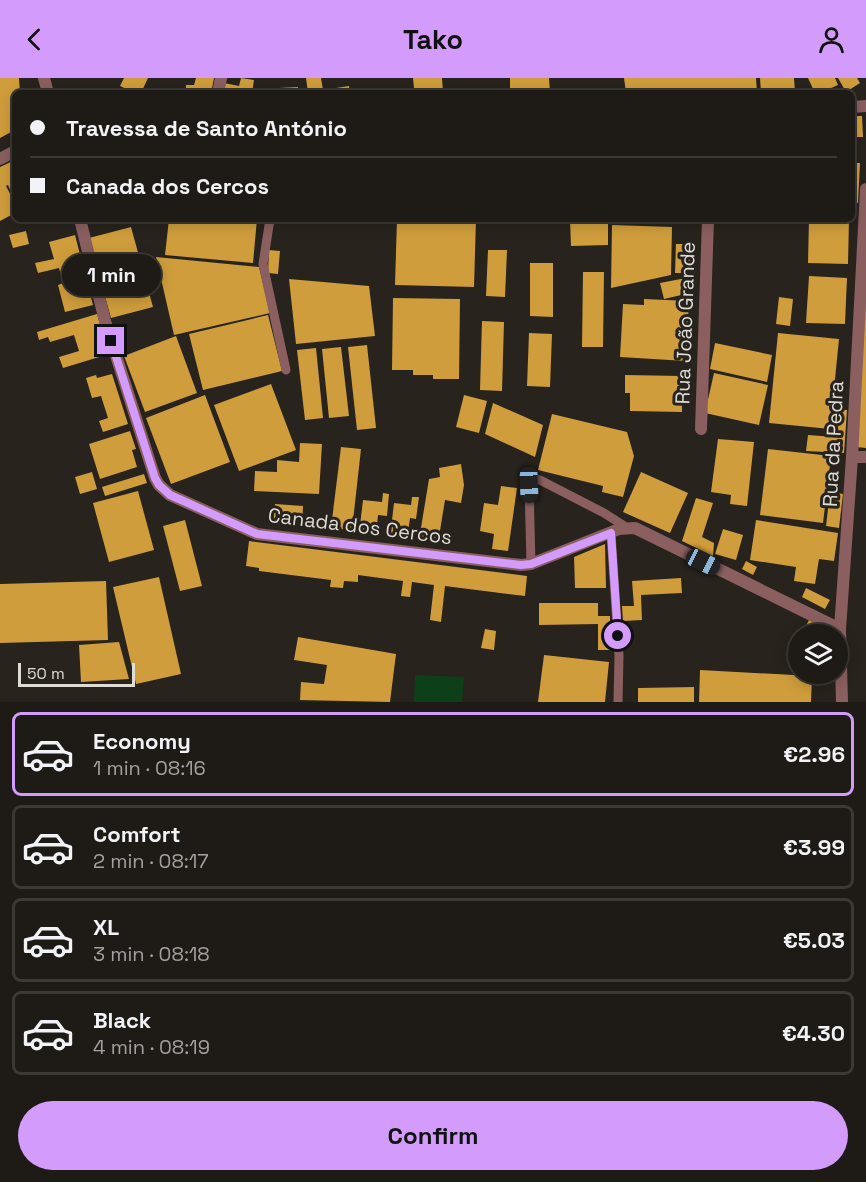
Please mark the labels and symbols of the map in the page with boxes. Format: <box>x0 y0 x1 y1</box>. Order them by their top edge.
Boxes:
street label: Rua João Grande <box>669 241 701 405</box>
callout: 1 min <box>62 254 160 296</box>
route end <box>97 327 124 354</box>
street label: Rua da Pedra <box>817 380 849 508</box>
car <box>519 467 539 503</box>
street label: Canada dos Cercos <box>267 502 453 550</box>
car <box>683 546 723 578</box>
route start <box>604 622 631 649</box>
scale bar <box>18 660 135 688</box>

